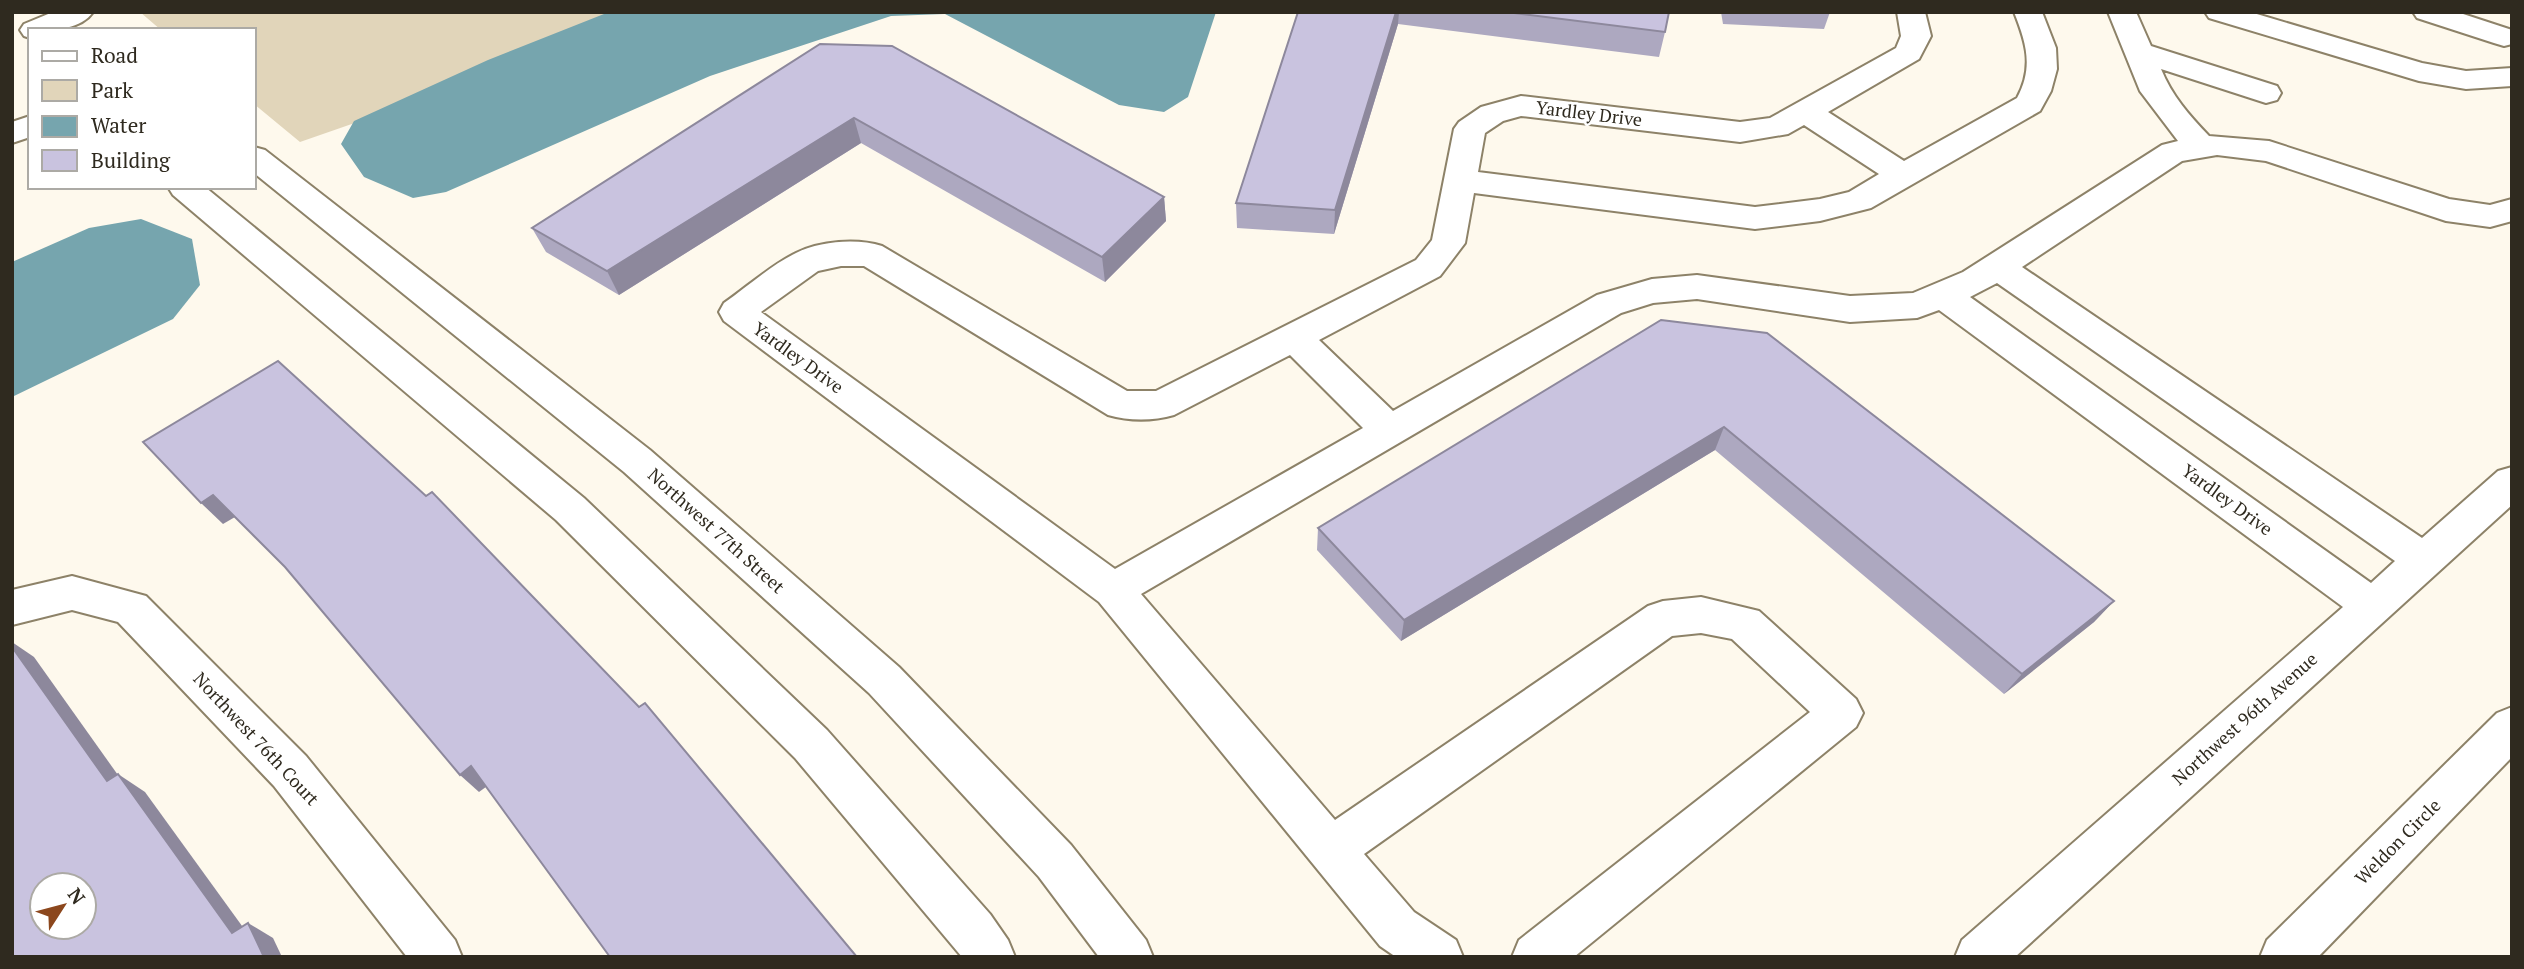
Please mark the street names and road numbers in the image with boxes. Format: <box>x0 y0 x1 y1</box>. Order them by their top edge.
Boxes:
street label: Yardley Drive <box>1535 95 1644 131</box>
street label: Yardley Drive <box>748 316 849 398</box>
street label: Yardley Drive <box>2177 458 2278 540</box>
street label: Northwest 77th Street <box>643 462 790 598</box>
street label: Northwest 96th Avenue <box>2167 647 2322 790</box>
street label: Northwest 76th Court <box>189 667 325 810</box>
street label: Weldon Circle <box>2349 793 2445 889</box>

